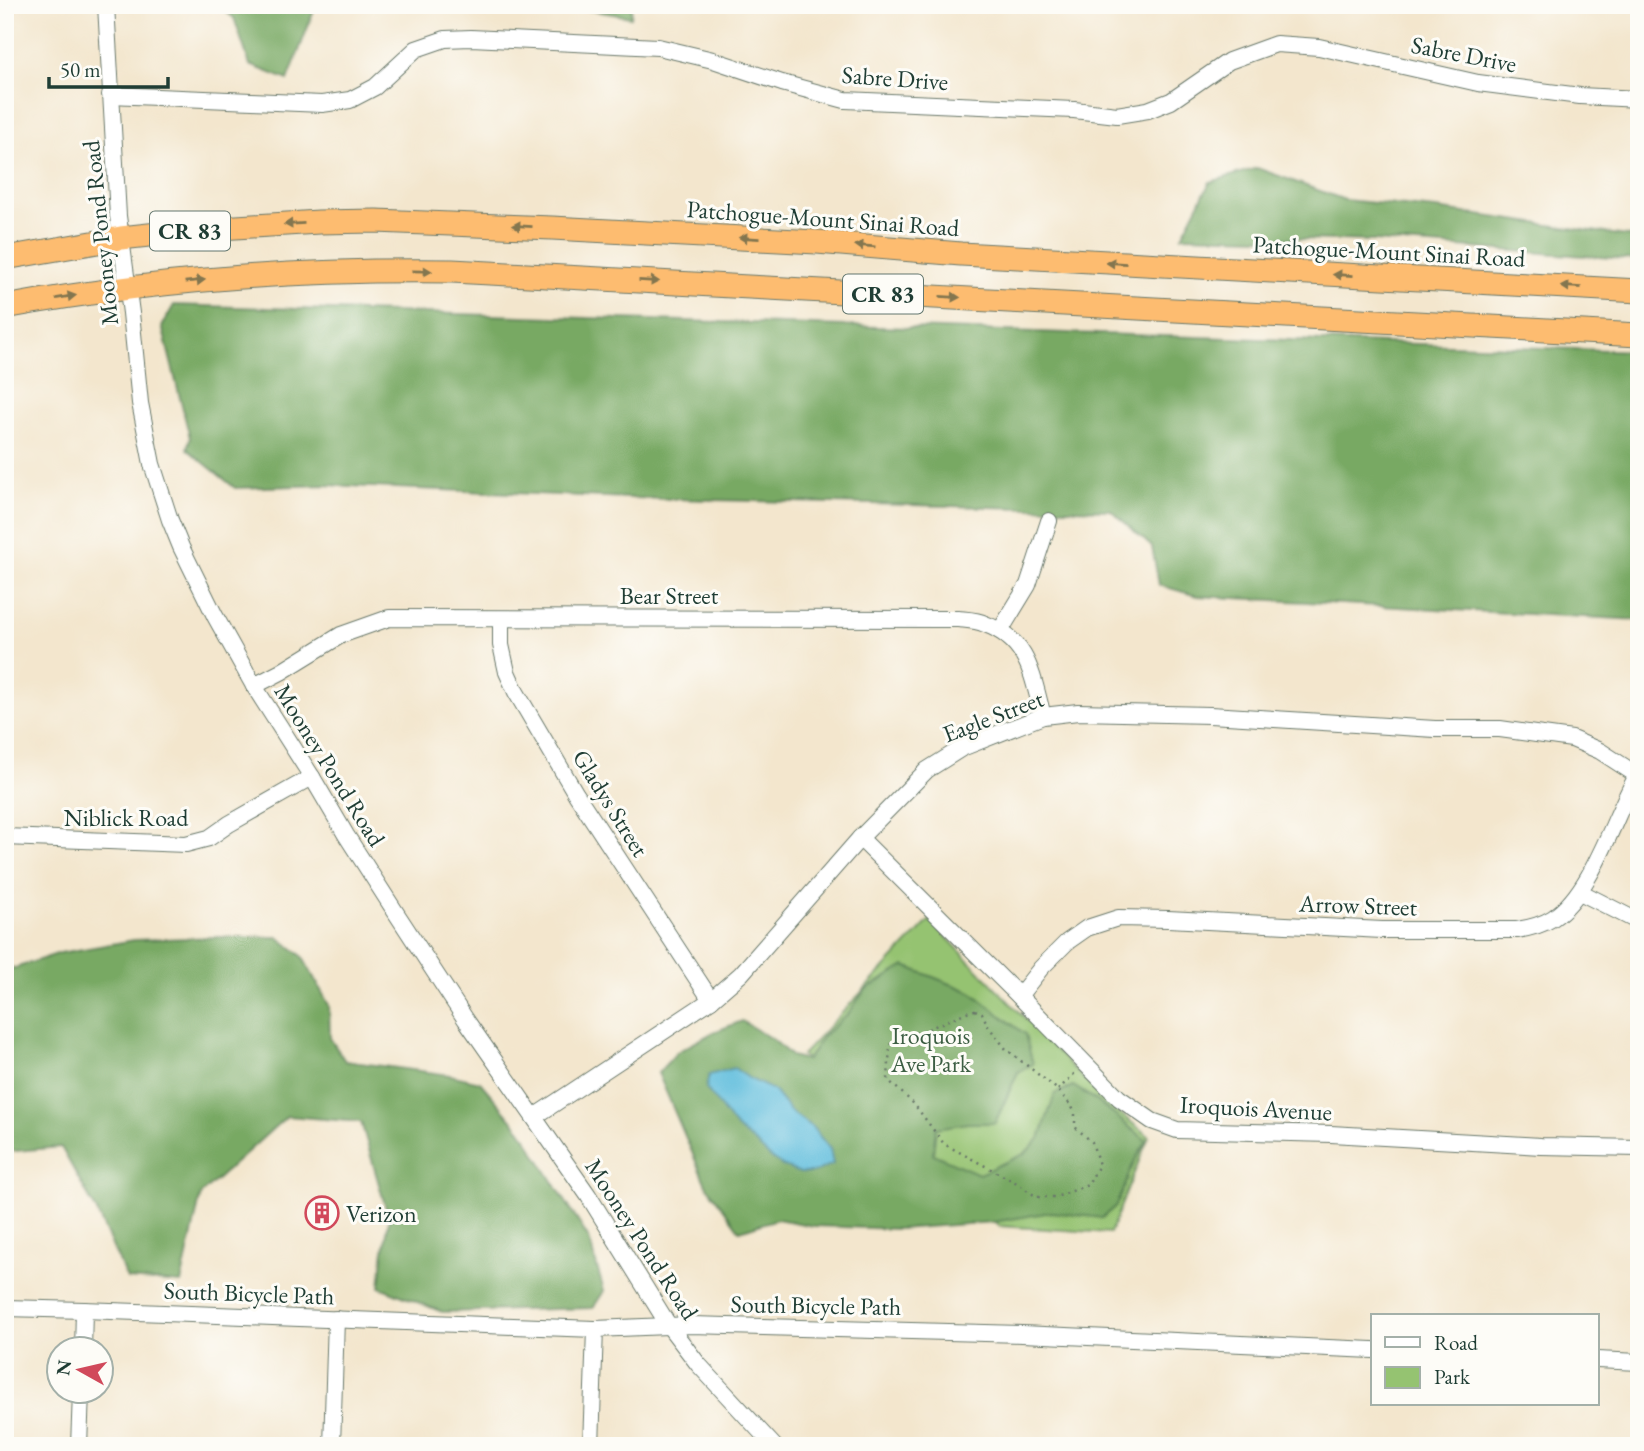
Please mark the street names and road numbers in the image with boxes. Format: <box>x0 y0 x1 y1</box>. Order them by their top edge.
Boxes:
street label: Sabre Drive <box>1409 29 1519 79</box>
street label: Sabre Drive <box>841 59 949 97</box>
street label: Mooney Pond Road <box>75 138 125 327</box>
street label: Patchogue-Mount Sinai Road <box>686 193 961 243</box>
road number: CR 83 <box>150 212 230 250</box>
street label: Patchogue-Mount Sinai Road <box>1252 228 1527 274</box>
road number: CR 83 <box>843 274 923 314</box>
street label: Bear Street <box>620 580 719 611</box>
street label: Mooney Pond Road <box>268 678 393 853</box>
street label: Eagle Street <box>938 682 1048 749</box>
street label: Gladys Street <box>566 744 656 863</box>
street label: Niblick Road <box>64 802 189 833</box>
street label: Arrow Street <box>1297 887 1418 923</box>
street label: Iroquois Avenue <box>1179 1089 1333 1127</box>
street label: Mooney Pond Road <box>578 1153 706 1326</box>
street label: South Bicycle Path <box>163 1275 335 1311</box>
street label: South Bicycle Path <box>730 1288 902 1322</box>

